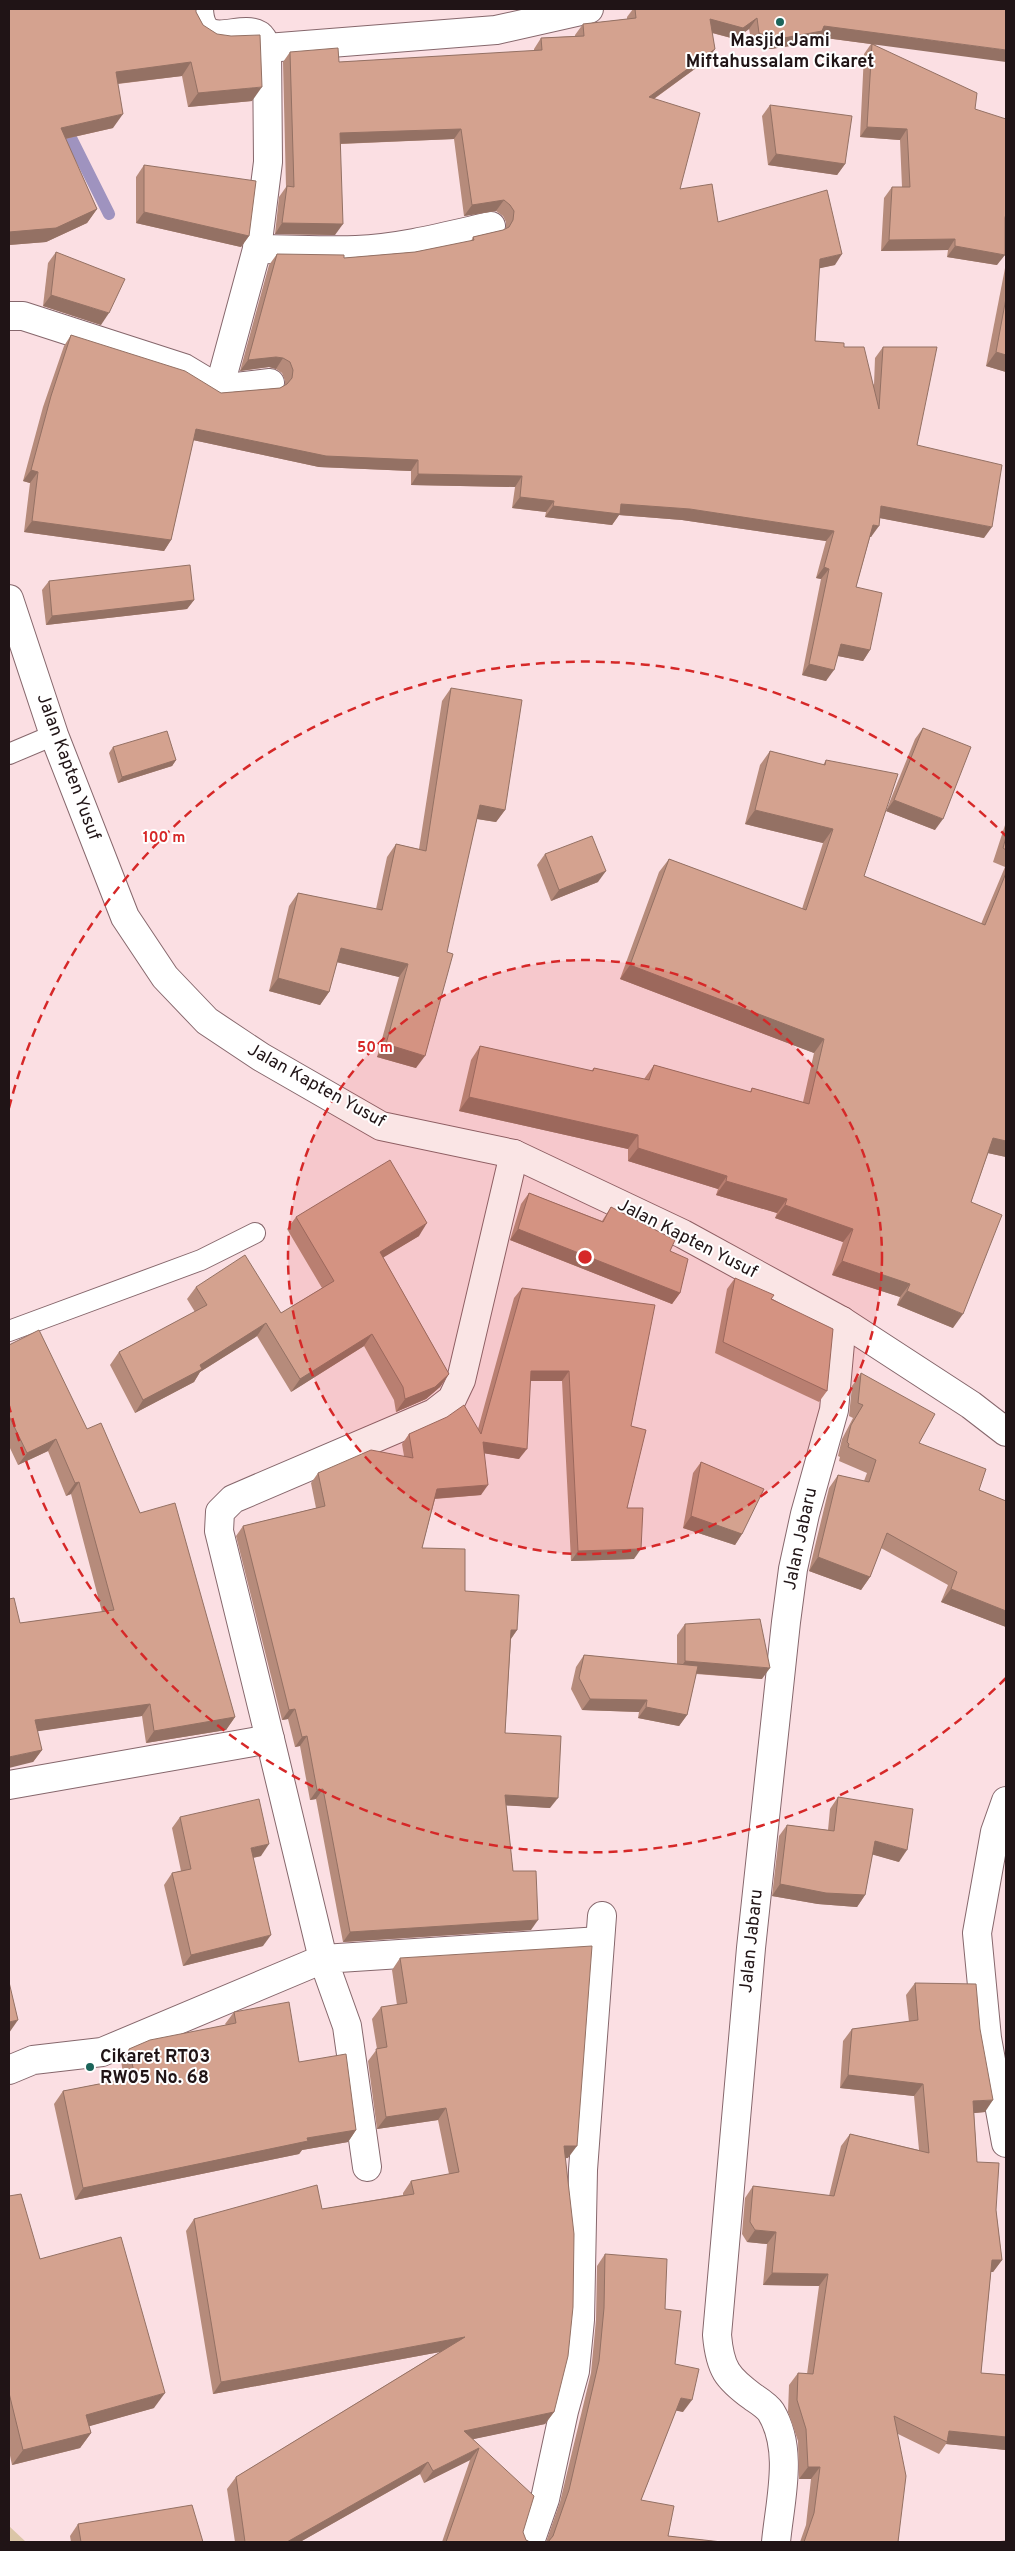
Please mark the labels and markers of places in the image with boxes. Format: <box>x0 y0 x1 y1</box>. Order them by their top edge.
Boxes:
marker: Masjid Jami Miftahussalam Cikaret <box>774 16 786 28</box>
place label: Masjid Jami Miftahussalam Cikaret <box>686 30 874 74</box>
centre of rings <box>576 1248 594 1266</box>
place label: Cikaret RT03 RW05 No. 68 <box>100 2046 210 2090</box>
marker: Cikaret RT03 RW05 No. 68 <box>84 2061 96 2073</box>

